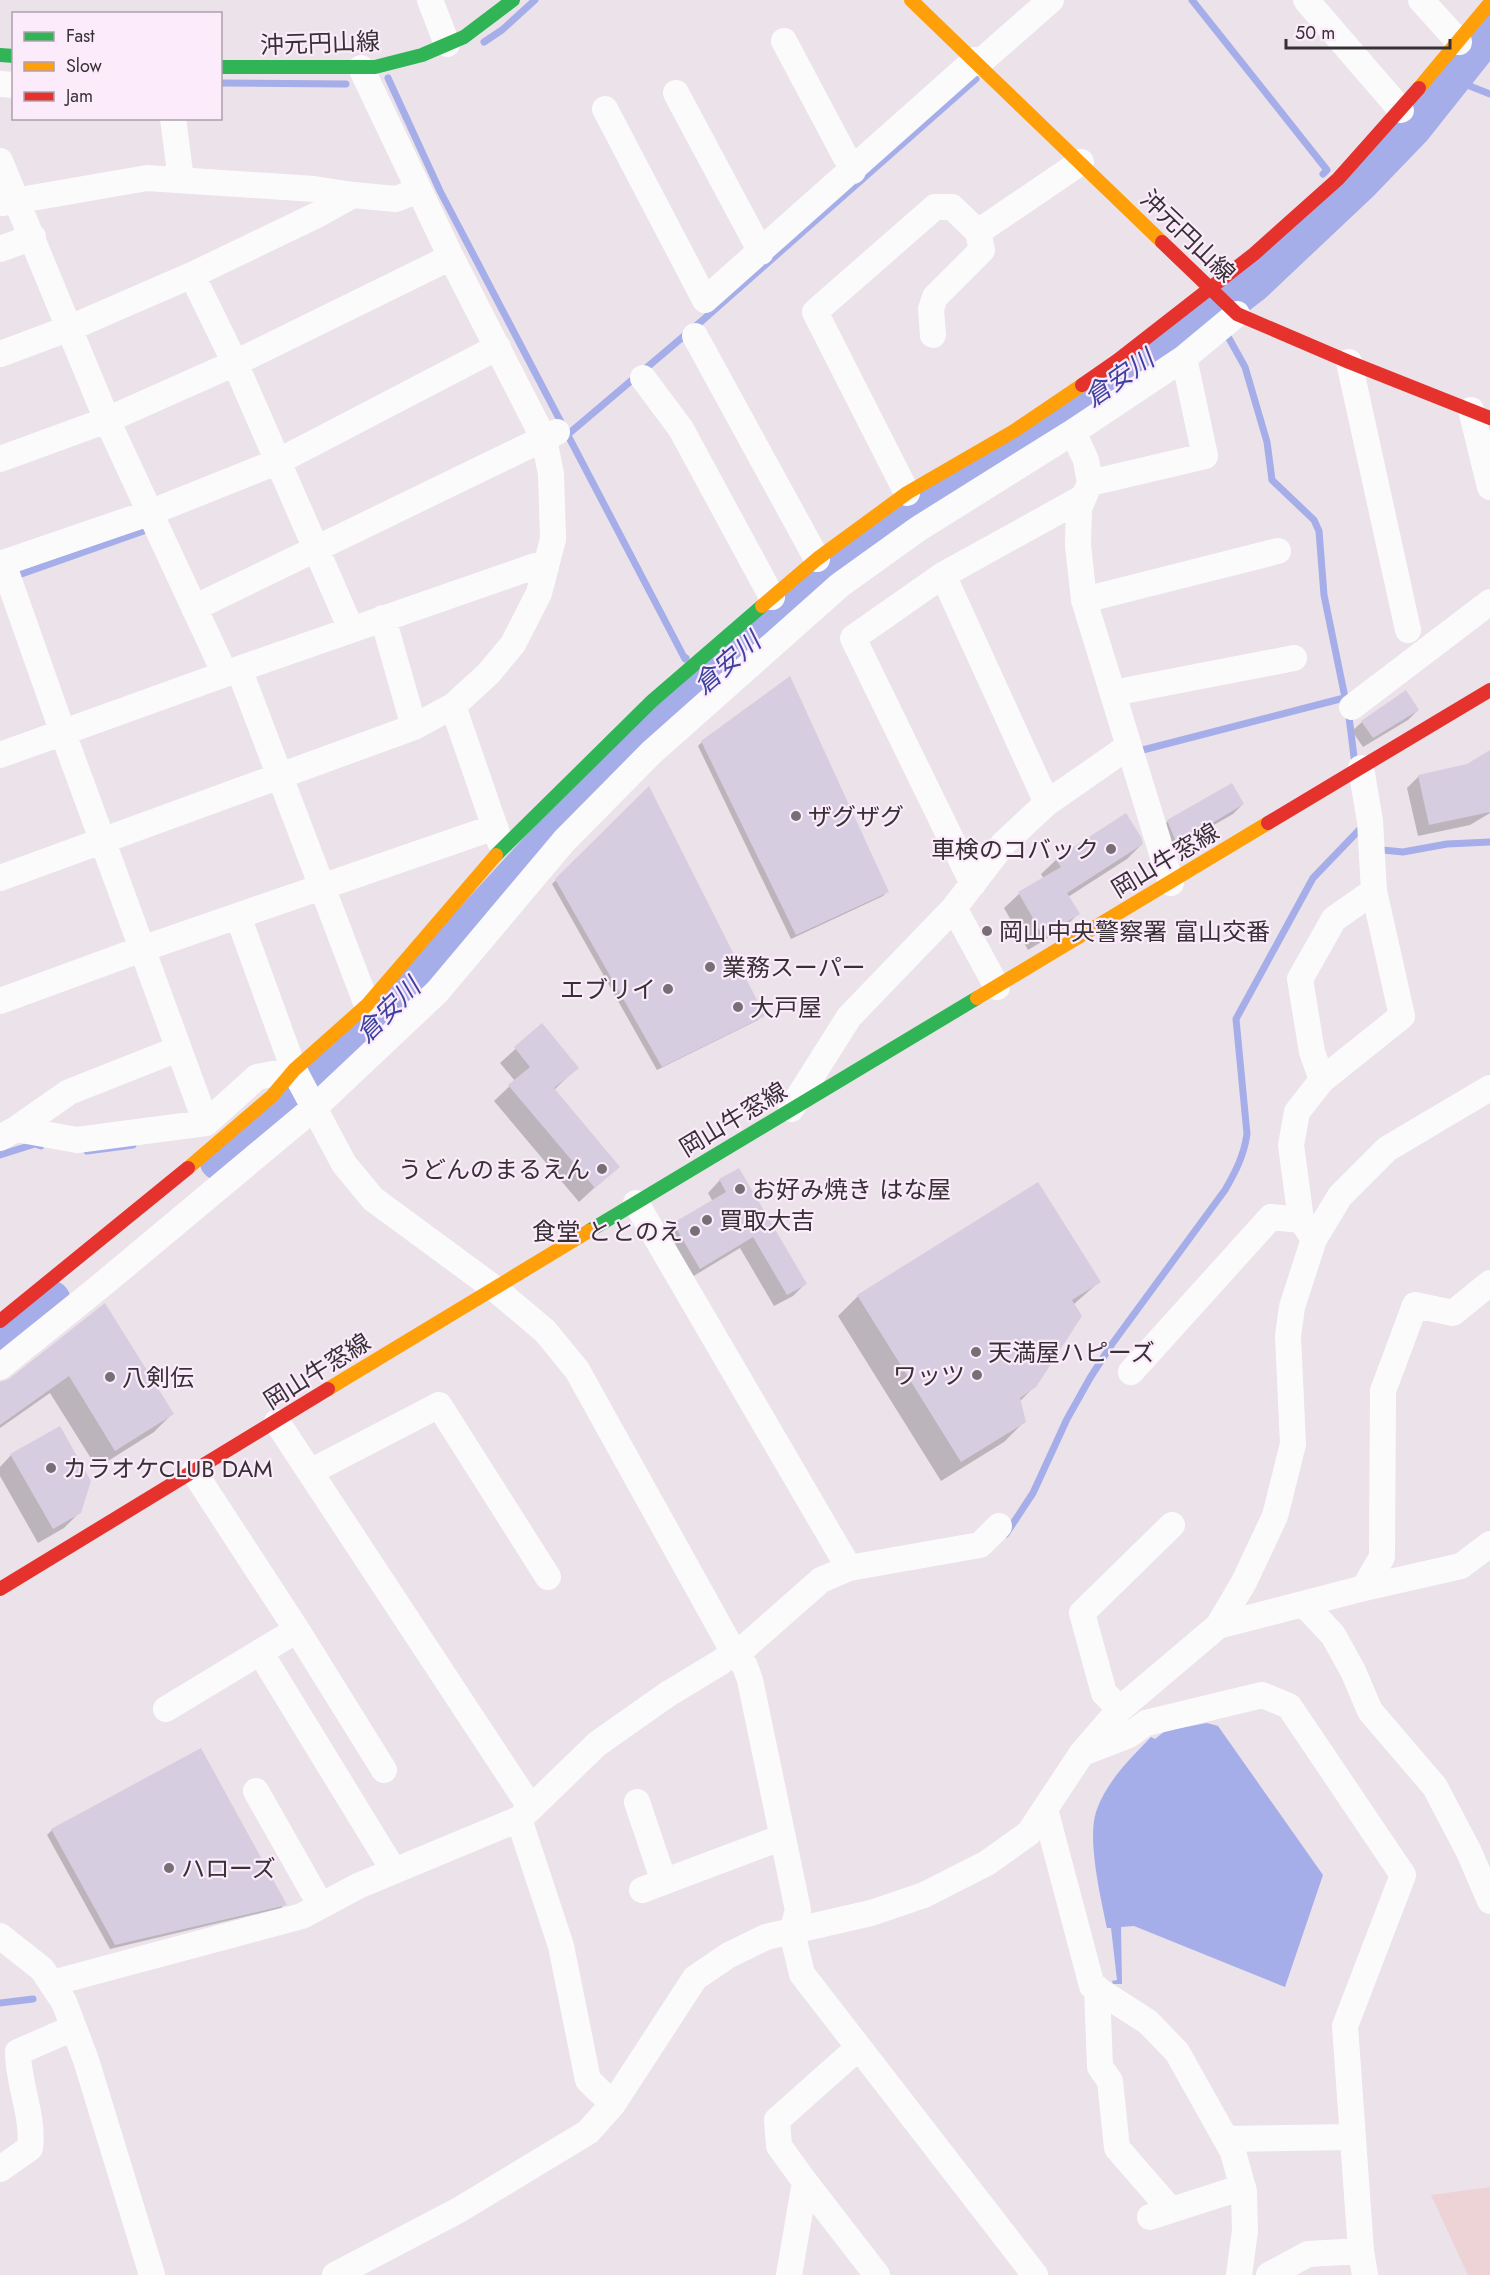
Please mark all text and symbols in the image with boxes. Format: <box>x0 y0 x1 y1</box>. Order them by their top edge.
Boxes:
legend <box>12 12 222 120</box>
scale bar <box>1286 12 1450 50</box>
text: 50 m <box>1295 20 1335 46</box>
text: Fast <box>66 23 95 49</box>
street label: 沖元円山線 <box>259 23 381 63</box>
text: Slow <box>66 53 103 79</box>
text: Jam <box>64 83 93 109</box>
street label: 沖元円山線 <box>1133 182 1243 290</box>
water label: 倉安川 <box>1076 338 1164 416</box>
water label: 倉安川 <box>685 621 771 703</box>
place label: ザグザグ <box>808 799 904 834</box>
marker: ザグザグ <box>789 809 803 823</box>
street label: 岡山牛窓線 <box>1105 814 1225 906</box>
place label: 車検のコバック <box>931 832 1099 867</box>
marker: 車検のコバック <box>1104 842 1118 856</box>
place label: 岡山中央警察署 富山交番 <box>999 914 1270 949</box>
marker: 岡山中央警察署 富山交番 <box>980 924 994 938</box>
place label: 業務スーパー <box>722 950 866 985</box>
marker: 業務スーパー <box>703 960 717 974</box>
water label: 倉安川 <box>347 967 431 1051</box>
place label: エブリイ <box>560 972 656 1007</box>
marker: エブリイ <box>661 982 675 996</box>
place label: 大戸屋 <box>750 990 822 1025</box>
marker: 大戸屋 <box>731 1000 745 1014</box>
street label: 岡山牛窓線 <box>673 1073 793 1165</box>
place label: うどんのまるえん <box>398 1152 590 1187</box>
marker: うどんのまるえん <box>595 1162 609 1176</box>
place label: お好み焼き はな屋 <box>752 1172 951 1207</box>
marker: お好み焼き はな屋 <box>733 1182 747 1196</box>
place label: 買取大吉 <box>719 1203 815 1238</box>
marker: 買取大吉 <box>700 1213 714 1227</box>
place label: 食堂 ととのえ <box>532 1214 683 1249</box>
marker: 食堂 ととのえ <box>688 1224 702 1238</box>
street label: 岡山牛窓線 <box>257 1324 377 1418</box>
place label: 天満屋ハピーズ <box>988 1335 1155 1370</box>
marker: 天満屋ハピーズ <box>969 1345 983 1359</box>
place label: ワッツ <box>893 1358 965 1393</box>
place label: 八剣伝 <box>122 1360 194 1395</box>
marker: ワッツ <box>970 1368 984 1382</box>
marker: 八剣伝 <box>103 1370 117 1384</box>
place label: カラオケCLUB DAM <box>63 1451 273 1486</box>
marker: カラオケCLUB DAM <box>44 1461 58 1475</box>
place label: ハローズ <box>181 1851 276 1886</box>
marker: ハローズ <box>162 1861 176 1875</box>

